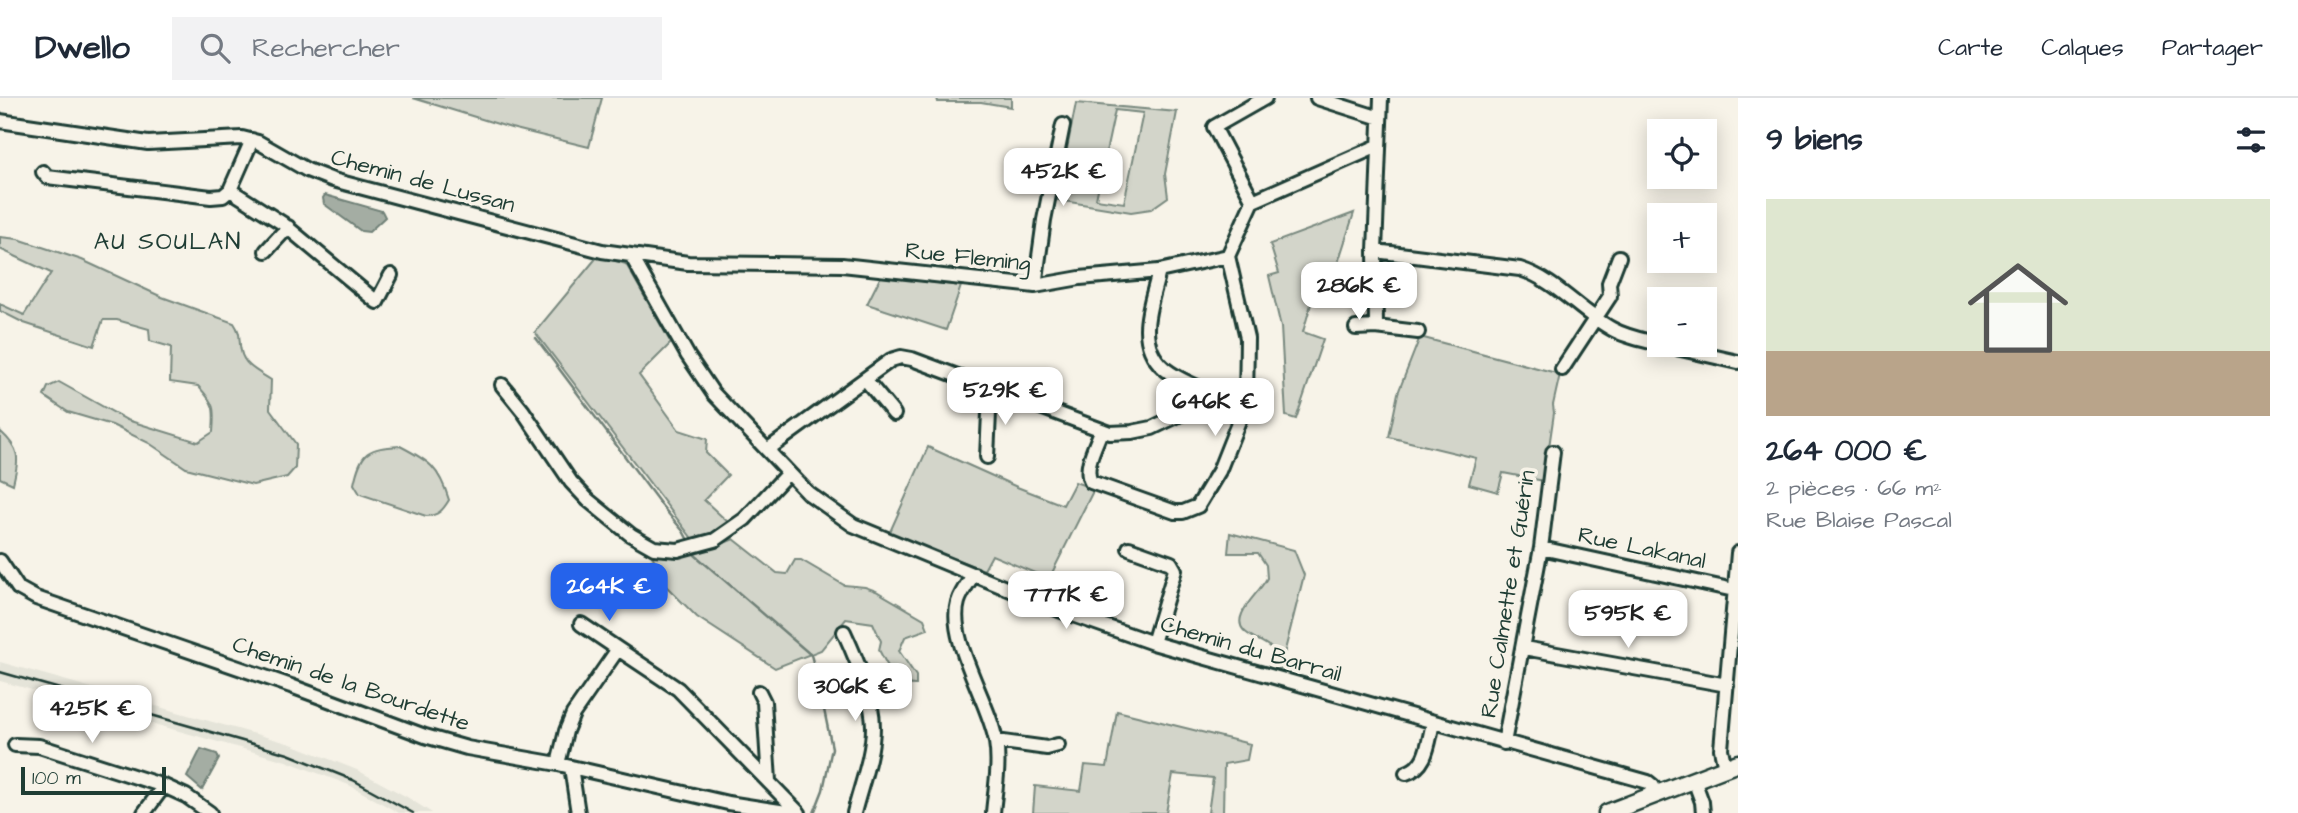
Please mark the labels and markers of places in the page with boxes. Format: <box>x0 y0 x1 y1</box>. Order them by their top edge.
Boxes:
pin: 452K € <box>1006 148 1120 208</box>
pin: 286K € <box>1302 262 1416 322</box>
pin: 529K € <box>948 368 1062 427</box>
pin: 646K € <box>1158 378 1272 438</box>
pin: 264K € <box>552 564 666 623</box>
pin: 777K € <box>1009 572 1123 631</box>
pin: 595K € <box>1571 590 1685 650</box>
pin: 306K € <box>798 664 912 723</box>
pin: 425K € <box>35 686 149 745</box>

